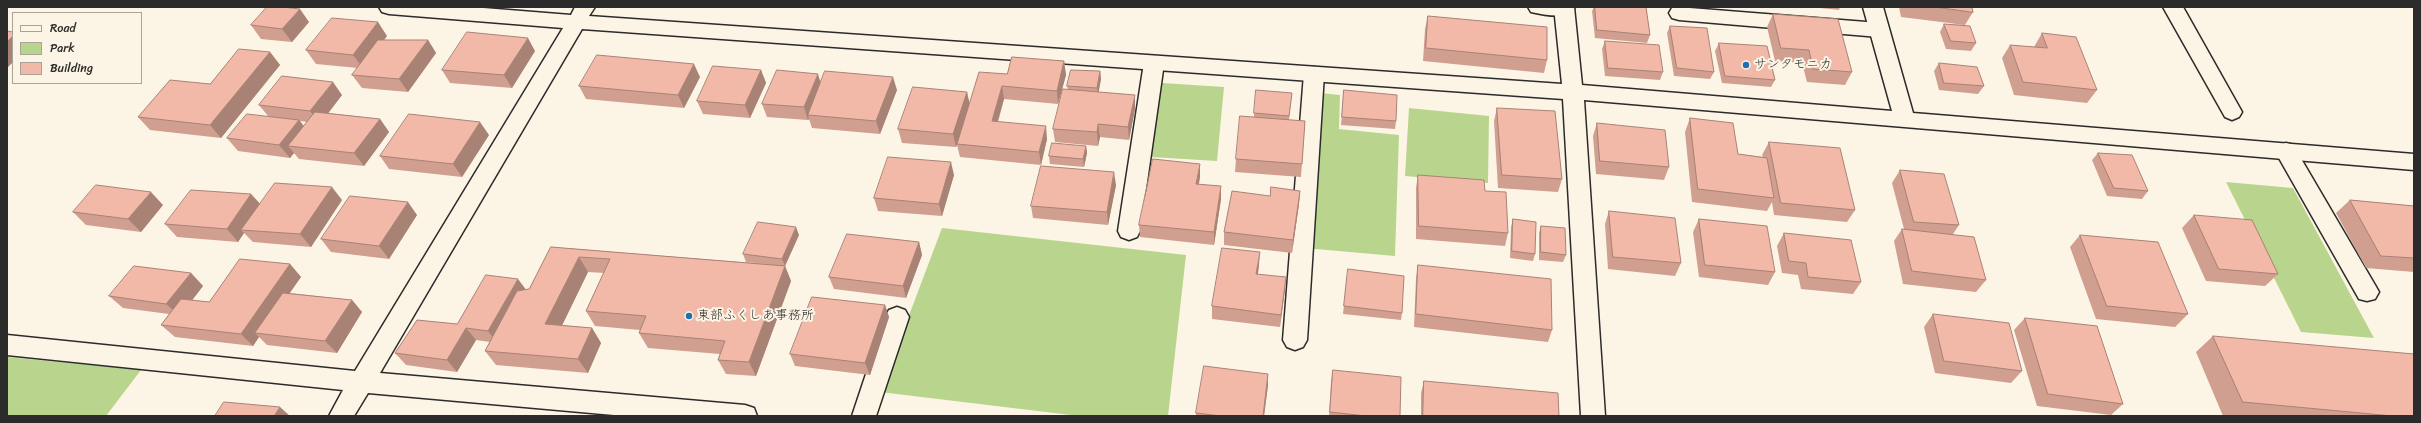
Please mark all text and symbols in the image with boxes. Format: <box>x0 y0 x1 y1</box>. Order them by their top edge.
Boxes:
legend <box>12 12 142 84</box>
text: Road <box>50 17 76 39</box>
text: Park <box>50 37 75 59</box>
text: Building <box>50 57 93 79</box>
place label: サンタモニカ <box>1754 57 1832 73</box>
marker: サンタモニカ <box>1741 60 1751 70</box>
place label: 東部ふくしあ事務所 <box>697 308 814 324</box>
marker: 東部ふくしあ事務所 <box>684 311 694 321</box>

